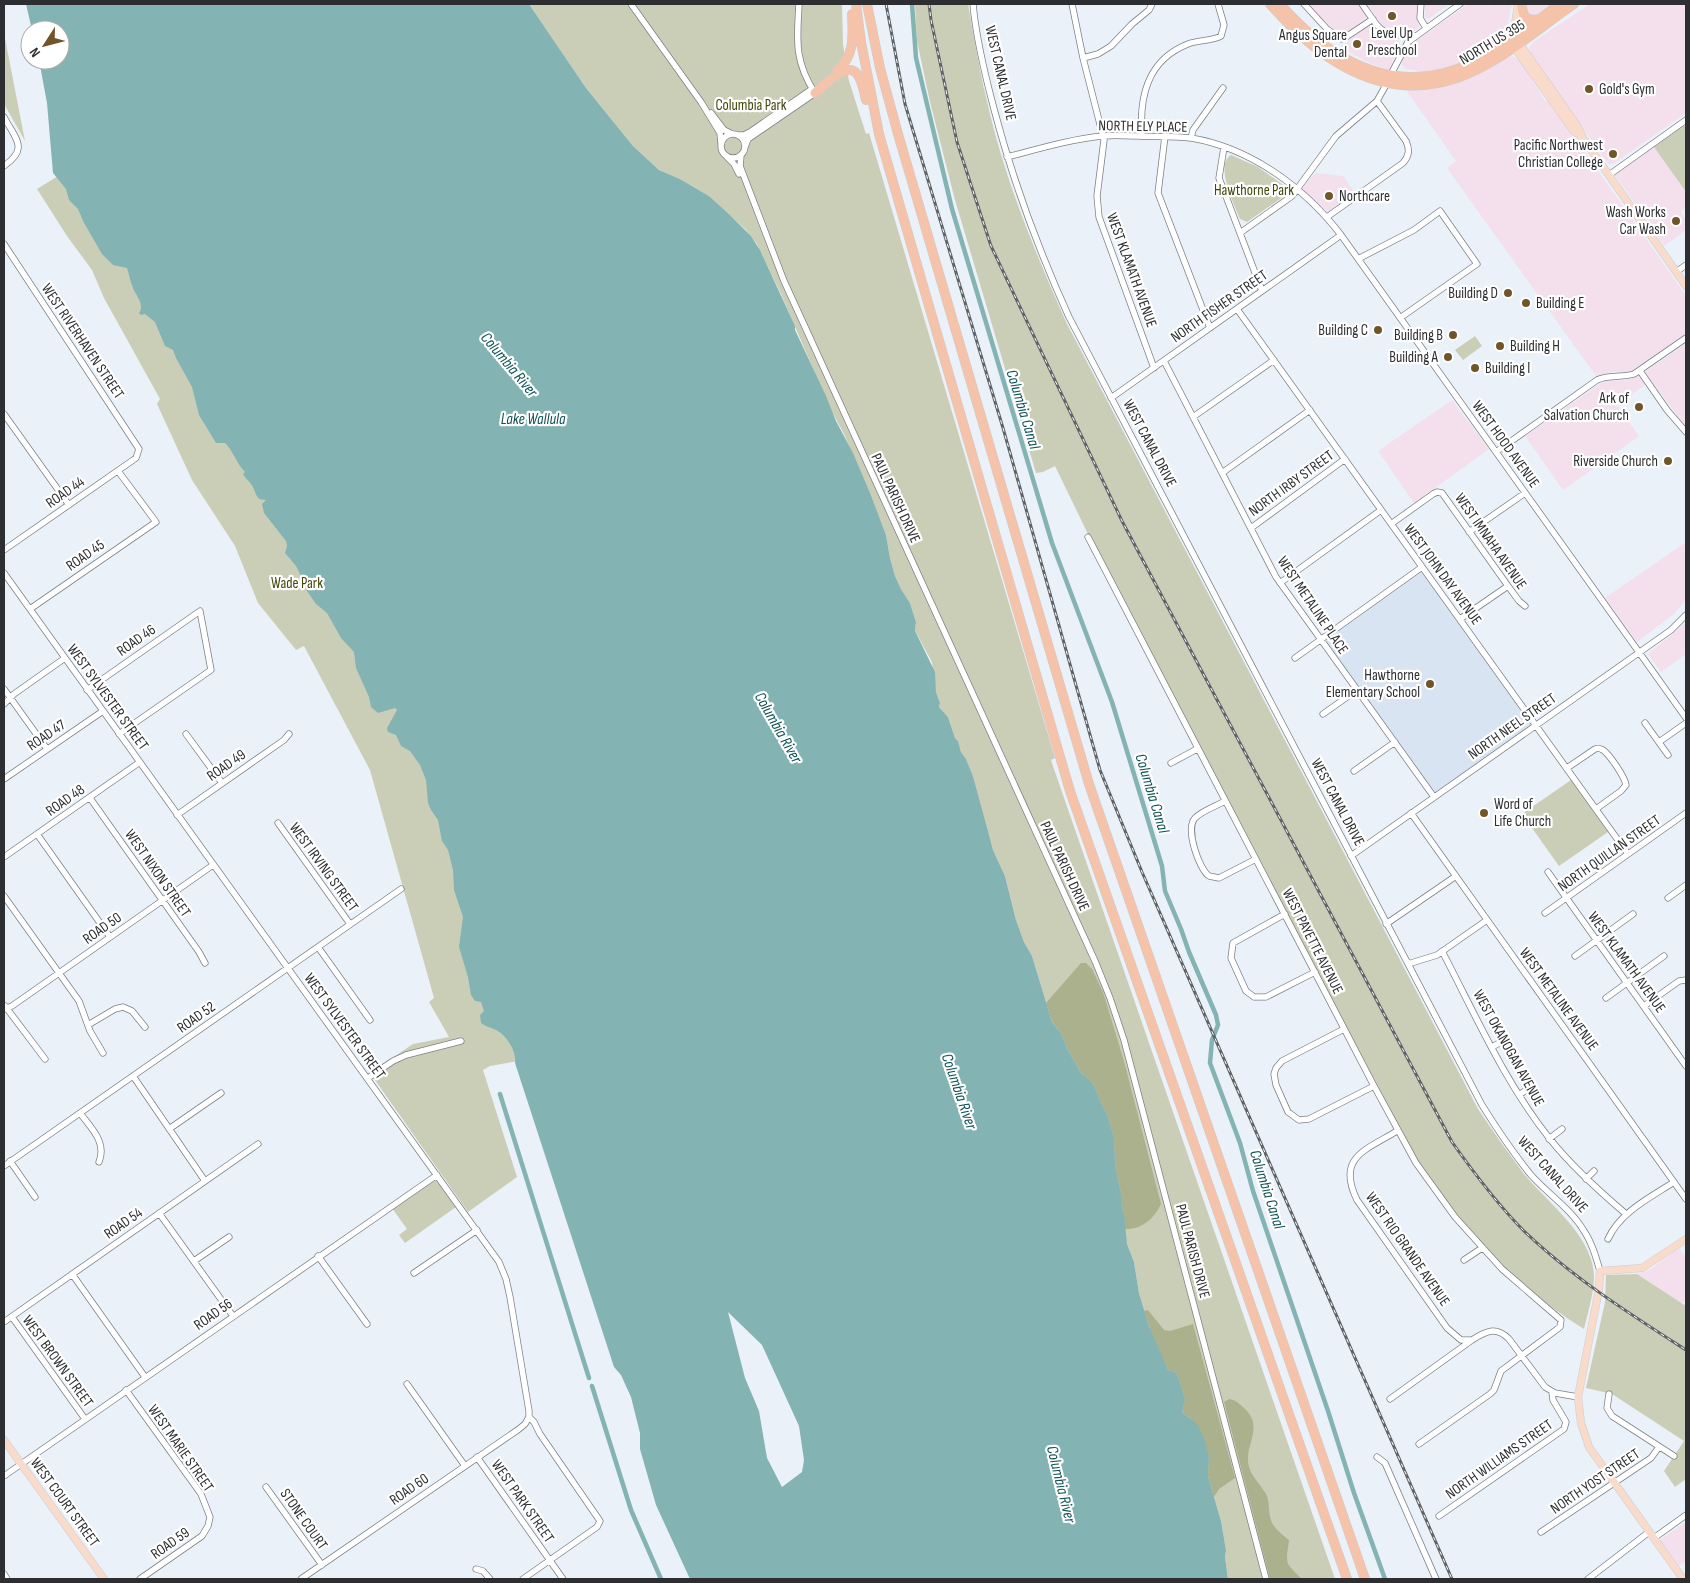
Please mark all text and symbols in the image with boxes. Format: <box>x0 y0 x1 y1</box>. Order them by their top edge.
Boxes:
marker: Level Up Preschool <box>1386 10 1398 22</box>
street label: NORTH US 395 <box>1456 15 1528 69</box>
north arrow <box>20 20 70 70</box>
street label: WEST CANAL DRIVE <box>980 24 1021 122</box>
place label: Level Up Preschool <box>1367 24 1417 60</box>
place label: Angus Square Dental <box>1278 26 1347 62</box>
marker: Angus Square Dental <box>1351 38 1363 50</box>
text: N <box>26 44 44 60</box>
place label: Gold's Gym <box>1599 80 1655 99</box>
marker: Gold's Gym <box>1583 83 1595 95</box>
park label: Columbia Park <box>715 96 787 115</box>
street label: NORTH ELY PLACE <box>1098 116 1188 137</box>
place label: Pacific Northwest Christian College <box>1514 136 1603 172</box>
marker: Pacific Northwest Christian College <box>1607 148 1619 160</box>
park label: Hawthorne Park <box>1214 181 1294 200</box>
place label: Northcare <box>1339 187 1390 206</box>
marker: Northcare <box>1323 190 1335 202</box>
place label: Wash Works Car Wash <box>1606 203 1666 239</box>
street label: WEST KLAMATH AVENUE <box>1102 210 1161 330</box>
marker: Wash Works Car Wash <box>1670 215 1682 227</box>
street label: NORTH FISHER STREET <box>1167 266 1271 347</box>
street label: WEST RIVERHAVEN STREET <box>37 280 128 403</box>
place label: Building D <box>1448 284 1498 303</box>
marker: Building D <box>1502 287 1514 299</box>
place label: Building E <box>1536 294 1585 313</box>
marker: Building E <box>1520 297 1532 309</box>
place label: Building C <box>1318 321 1368 340</box>
marker: Building C <box>1372 324 1384 336</box>
place label: Building B <box>1394 326 1443 345</box>
water label: Columbia River <box>476 329 542 402</box>
marker: Building B <box>1447 329 1459 341</box>
place label: Building H <box>1510 337 1560 356</box>
marker: Building H <box>1494 340 1506 352</box>
place label: Building A <box>1389 348 1439 367</box>
marker: Building A <box>1442 351 1454 363</box>
place label: Building I <box>1485 359 1530 378</box>
marker: Building I <box>1469 362 1481 374</box>
water label: Columbia Canal <box>1002 367 1044 452</box>
place label: Ark of Salvation Church <box>1544 389 1630 425</box>
street label: WEST CANAL DRIVE <box>1118 396 1181 490</box>
street label: WEST HOOD AVENUE <box>1468 397 1544 492</box>
marker: Ark of Salvation Church <box>1633 401 1645 413</box>
water label: Lake Wallula <box>501 410 566 429</box>
street label: NORTH IRBY STREET <box>1245 446 1338 521</box>
street label: PAUL PARISH DRIVE <box>866 450 925 546</box>
place label: Riverside Church <box>1573 452 1658 471</box>
marker: Riverside Church <box>1662 455 1674 467</box>
street label: ROAD 44 <box>42 472 88 513</box>
street label: WEST IMNAHA AVENUE <box>1450 489 1531 593</box>
street label: WEST JOHN DAY AVENUE <box>1399 520 1486 629</box>
street label: ROAD 45 <box>62 535 108 575</box>
street label: WEST METALINE PLACE <box>1273 553 1352 658</box>
park label: Wade Park <box>271 574 323 593</box>
street label: ROAD 46 <box>113 620 159 661</box>
street label: WEST SYLVESTER STREET <box>63 640 153 754</box>
place label: Hawthorne Elementary School <box>1326 666 1420 702</box>
marker: Hawthorne Elementary School <box>1424 678 1436 690</box>
water label: Columbia River <box>750 689 806 767</box>
street label: NORTH NEEL STREET <box>1464 689 1560 764</box>
street label: ROAD 47 <box>23 716 69 755</box>
street label: ROAD 49 <box>203 745 249 786</box>
water label: Columbia Canal <box>1131 751 1173 836</box>
street label: WEST CANAL DRIVE <box>1306 755 1369 849</box>
street label: ROAD 48 <box>42 780 88 821</box>
place label: Word of Life Church <box>1494 795 1551 831</box>
marker: Word of Life Church <box>1478 807 1490 819</box>
street label: NORTH QUILLAN STREET <box>1554 811 1664 896</box>
street label: PAUL PARISH DRIVE <box>1035 818 1094 914</box>
street label: WEST IRVING STREET <box>285 819 362 916</box>
street label: WEST NIXON STREET <box>120 826 195 921</box>
street label: WEST PAYETTE AVENUE <box>1278 885 1347 997</box>
street label: ROAD 50 <box>79 908 125 949</box>
street label: WEST KLAMATH AVENUE <box>1583 908 1670 1017</box>
street label: WEST METALINE AVENUE <box>1515 944 1602 1055</box>
street label: WEST SYLVESTER STREET <box>300 969 390 1083</box>
street label: WEST OKANOGAN AVENUE <box>1469 987 1549 1110</box>
street label: ROAD 52 <box>173 997 219 1037</box>
water label: Columbia River <box>937 1051 981 1132</box>
street label: WEST CANAL DRIVE <box>1513 1132 1592 1217</box>
water label: Columbia Canal <box>1245 1148 1289 1232</box>
street label: WEST RIO GRANDE AVENUE <box>1361 1189 1454 1310</box>
street label: PAUL PARISH DRIVE <box>1171 1202 1214 1300</box>
street label: ROAD 54 <box>100 1203 146 1243</box>
street label: ROAD 56 <box>190 1294 236 1335</box>
street label: WEST BROWN STREET <box>18 1312 97 1411</box>
street label: WEST MARIE STREET <box>143 1401 218 1496</box>
street label: NORTH WILLIAMS STREET <box>1442 1415 1557 1504</box>
water label: Columbia River <box>1042 1444 1079 1525</box>
street label: NORTH YOST STREET <box>1547 1445 1644 1518</box>
street label: WEST COURT STREET <box>26 1454 103 1551</box>
street label: WEST PARK STREET <box>487 1456 558 1546</box>
street label: ROAD 60 <box>386 1469 433 1510</box>
street label: STONE COURT <box>276 1485 332 1554</box>
street label: ROAD 59 <box>147 1523 193 1564</box>

